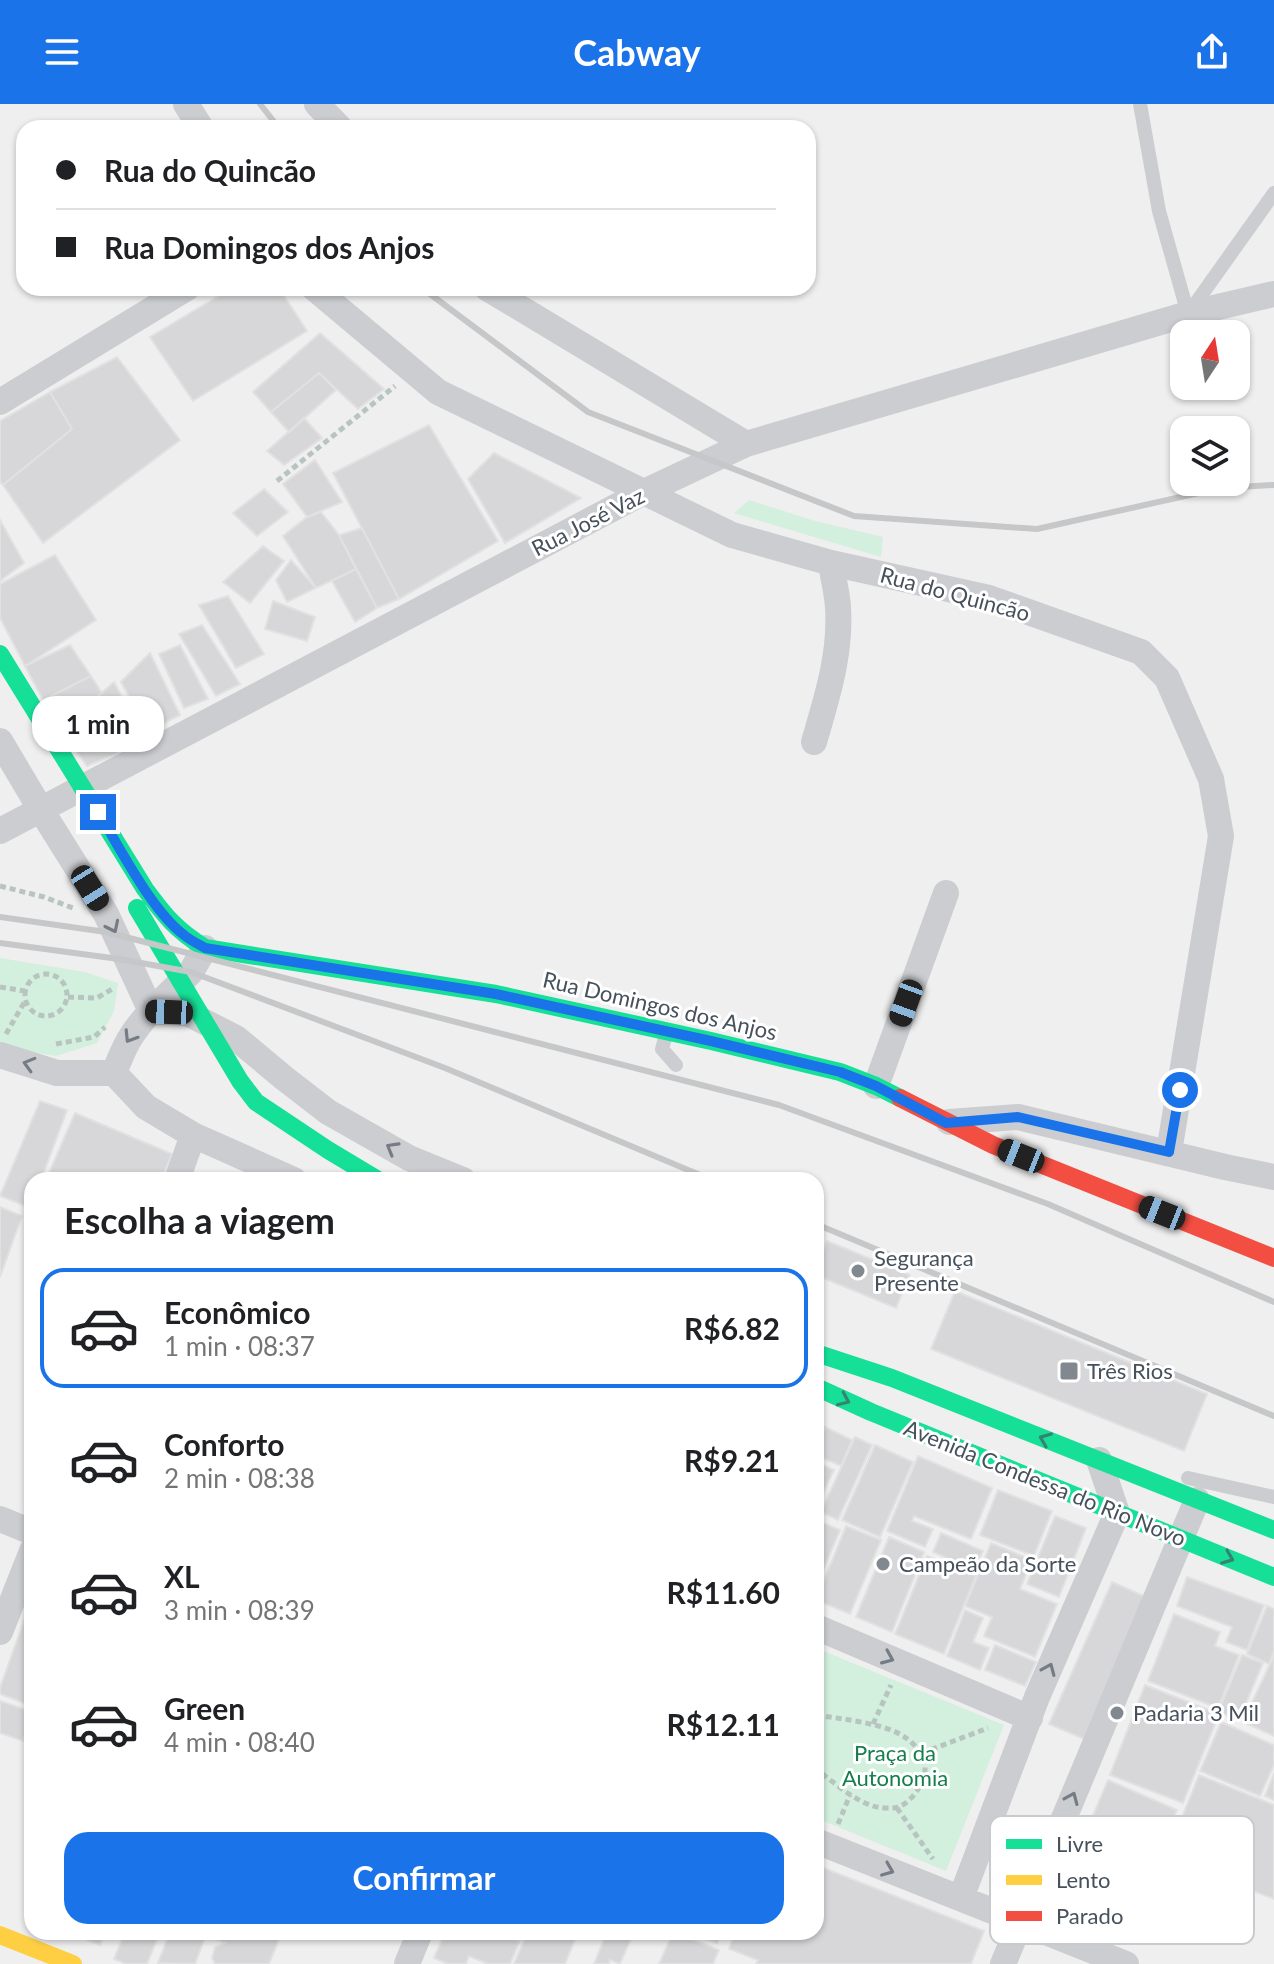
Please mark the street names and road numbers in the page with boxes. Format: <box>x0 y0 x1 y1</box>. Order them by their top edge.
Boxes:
street label: Rua José Vaz <box>527 482 649 562</box>
street label: Rua do Quincão <box>877 561 1033 626</box>
street label: Rua Domingos dos Anjos <box>540 965 780 1046</box>
street label: Avenida Condessa do Rio Novo <box>900 1414 1190 1552</box>

